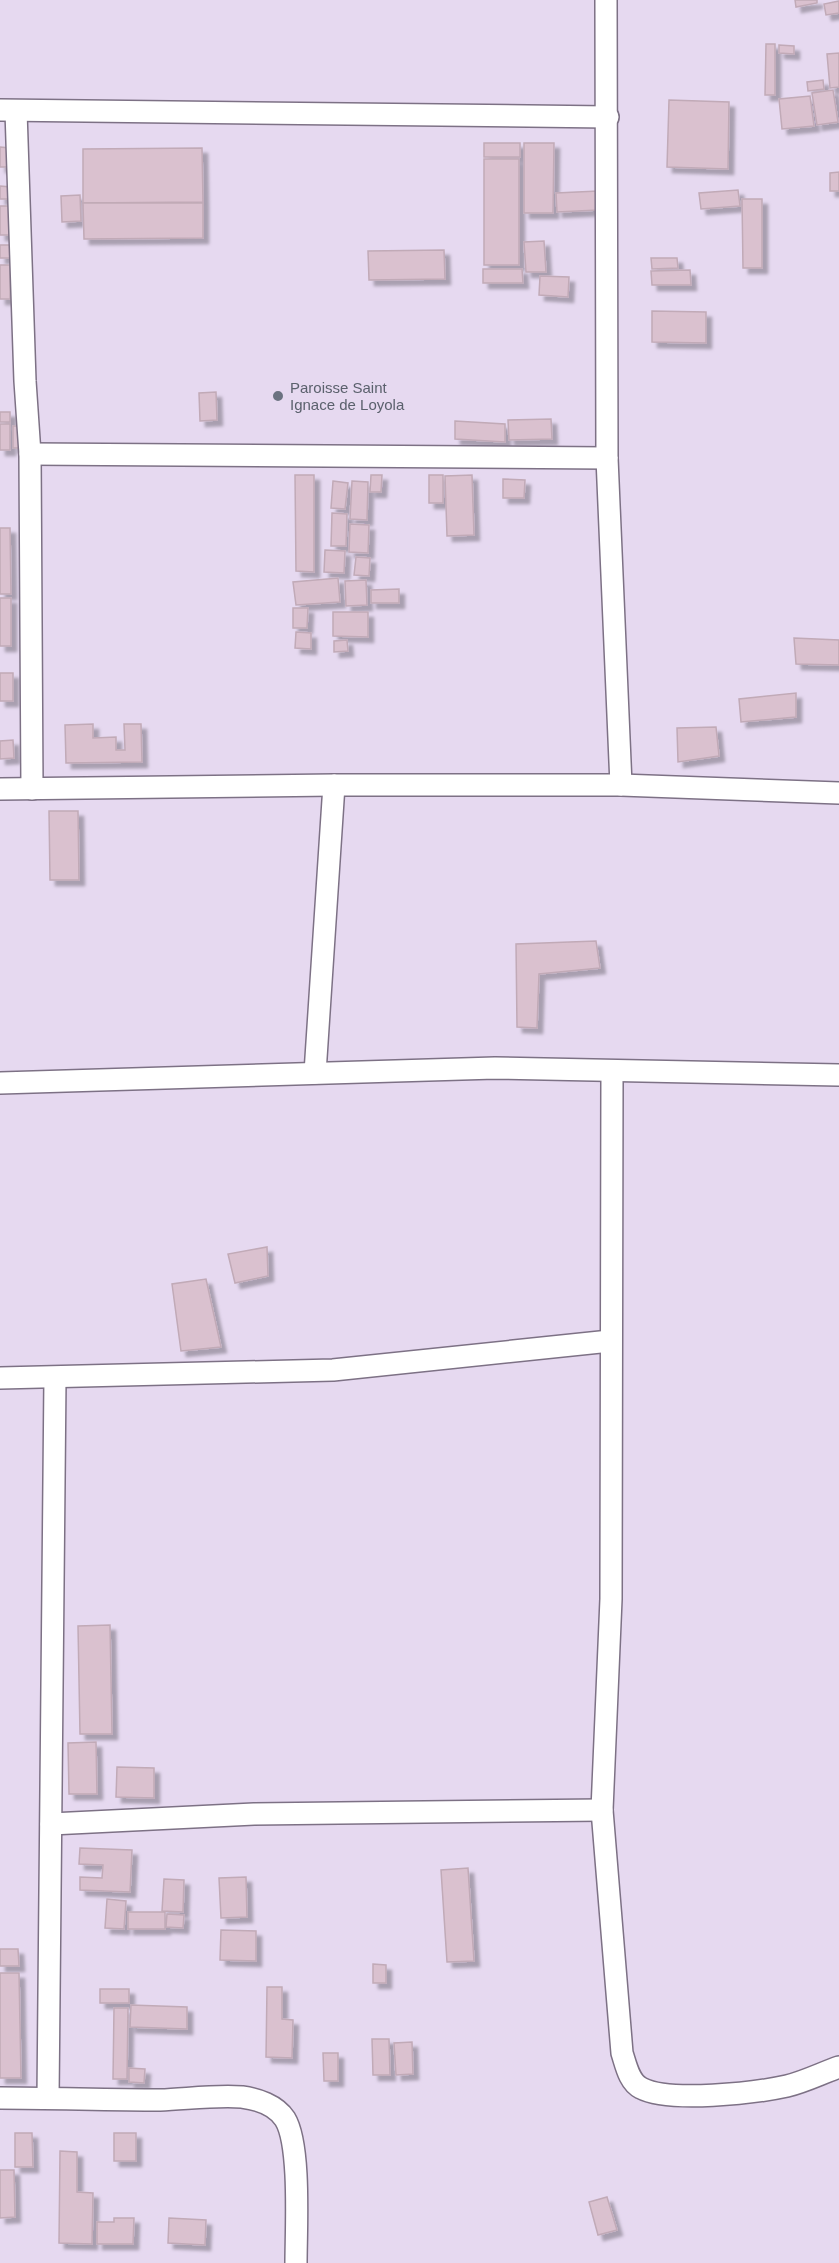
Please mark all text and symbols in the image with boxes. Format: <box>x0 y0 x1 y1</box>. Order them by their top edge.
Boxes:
place label: Paroisse Saint Ignace de Loyola <box>290 379 405 413</box>
marker: Paroisse Saint Ignace de Loyola <box>271 389 285 403</box>

